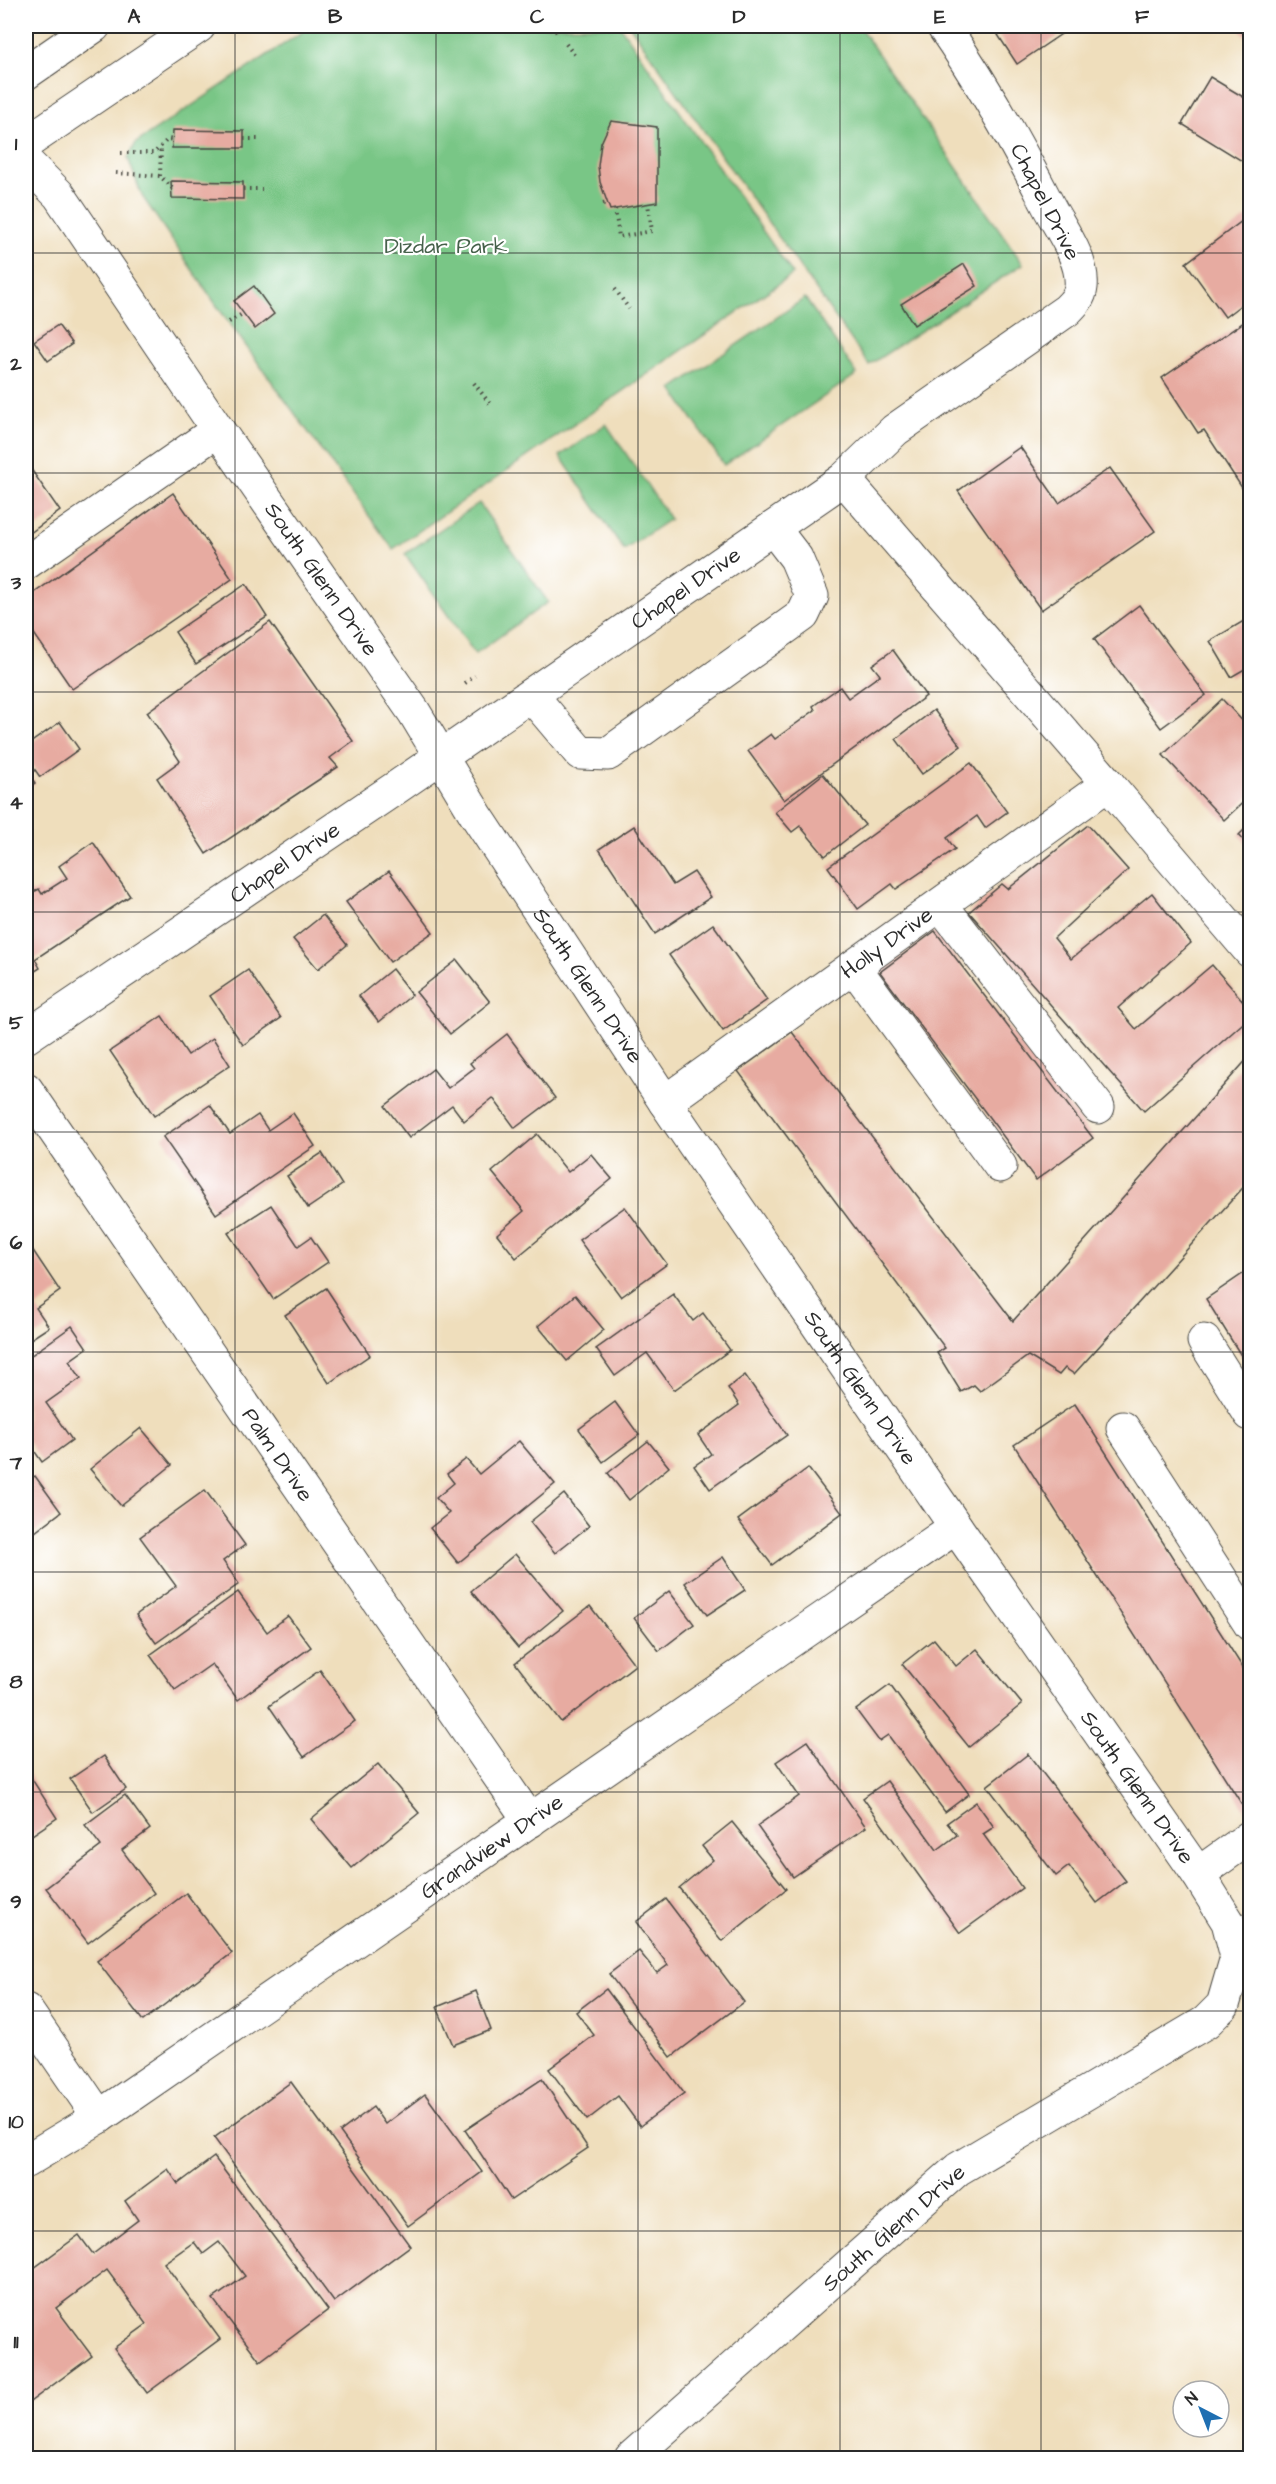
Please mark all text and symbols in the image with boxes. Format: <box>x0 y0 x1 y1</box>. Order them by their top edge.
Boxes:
text: A <box>128 3 141 31</box>
text: B <box>328 3 343 31</box>
text: C <box>530 3 545 31</box>
text: D <box>733 3 746 31</box>
text: E <box>934 3 946 31</box>
text: F <box>1135 3 1150 31</box>
text: 1 <box>15 130 18 158</box>
street label: Chapel Drive <box>1002 138 1088 266</box>
park label: Dizdar Park <box>385 231 508 262</box>
text: 2 <box>9 350 22 378</box>
street label: South Glenn Drive <box>257 496 386 662</box>
street label: Chapel Drive <box>625 539 747 637</box>
text: 3 <box>10 569 22 597</box>
text: 4 <box>9 789 23 817</box>
street label: Chapel Drive <box>223 814 346 911</box>
street label: Holly Drive <box>834 899 939 986</box>
street label: South Glenn Drive <box>526 901 651 1069</box>
text: 5 <box>9 1009 24 1037</box>
text: 6 <box>10 1229 23 1257</box>
street label: South Glenn Drive <box>797 1304 925 1471</box>
street label: Palm Drive <box>234 1402 321 1508</box>
text: 7 <box>9 1449 23 1477</box>
text: 8 <box>10 1668 23 1696</box>
street label: South Glenn Drive <box>1073 1704 1202 1870</box>
street label: Grandview Drive <box>414 1786 569 1907</box>
text: 9 <box>10 1888 22 1916</box>
text: 10 <box>8 2108 24 2136</box>
street label: South Glenn Drive <box>816 2157 972 2299</box>
text: 11 <box>13 2328 19 2356</box>
north arrow <box>1171 2379 1231 2439</box>
text: N <box>1181 2387 1203 2410</box>

